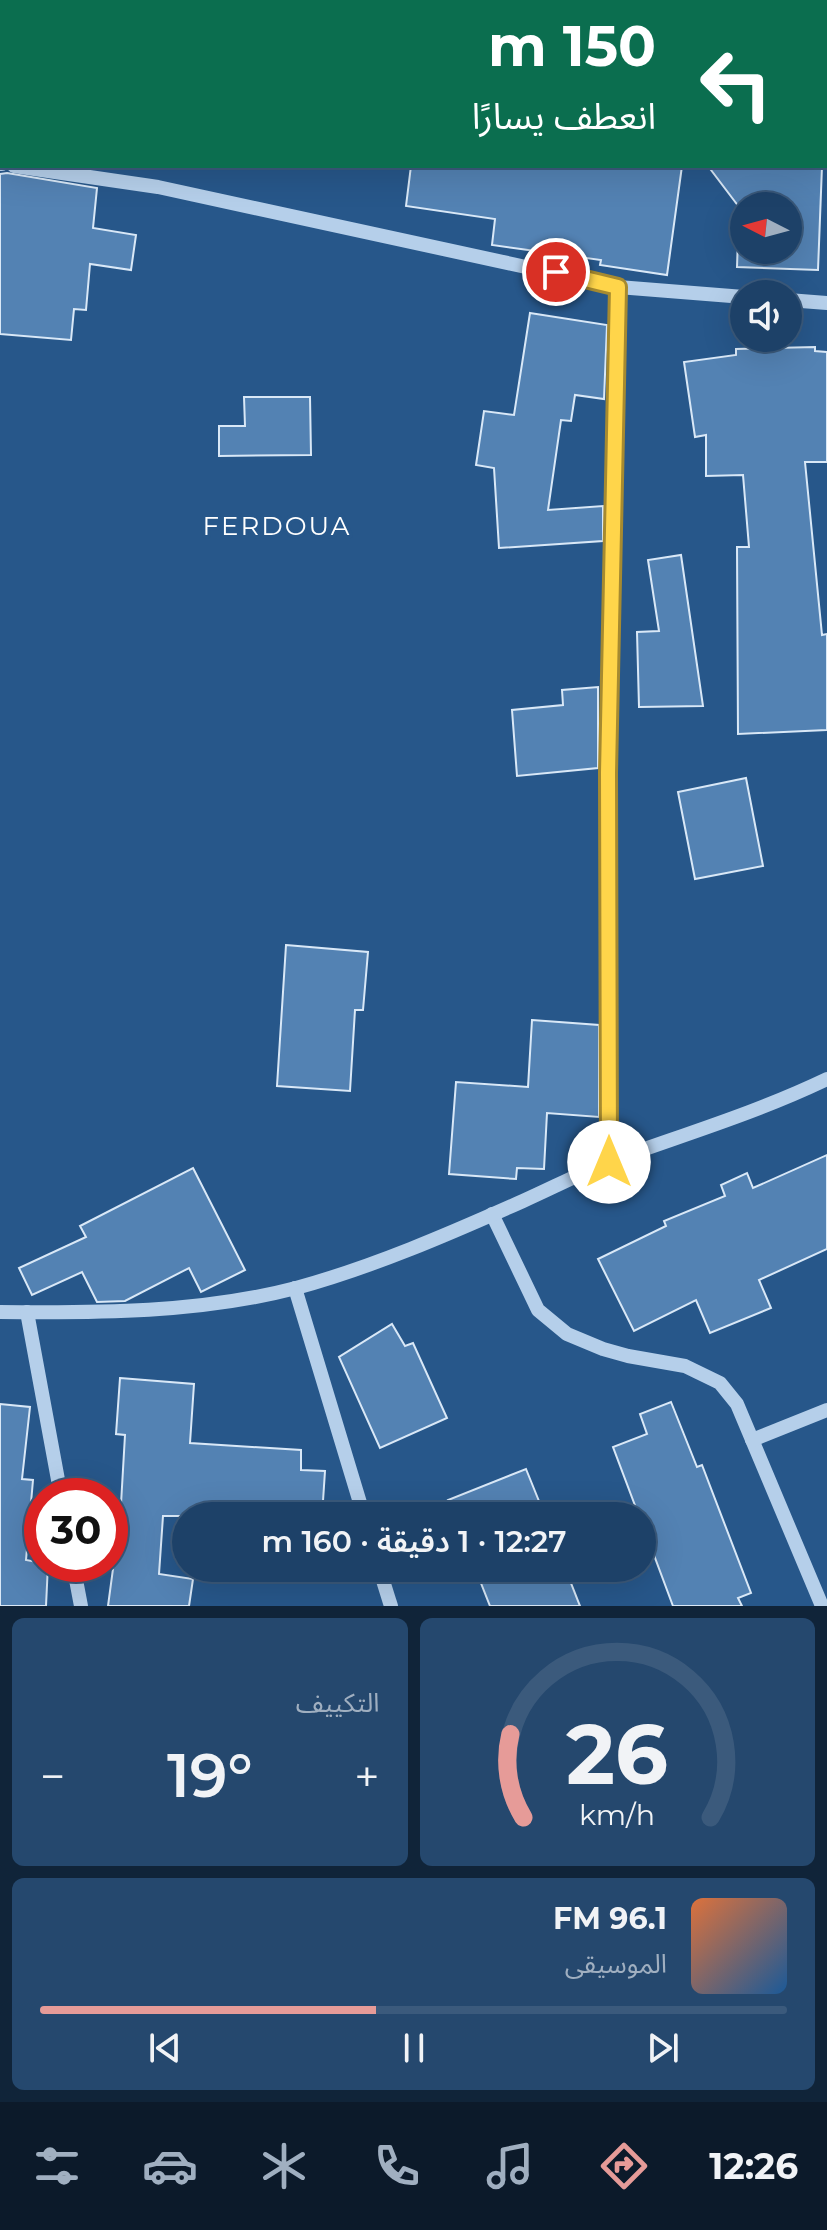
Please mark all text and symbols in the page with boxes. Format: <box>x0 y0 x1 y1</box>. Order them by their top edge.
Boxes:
text: 150 m <box>488 12 656 80</box>
icon: left <box>684 32 788 136</box>
text: انعطف يسارًا <box>472 94 656 138</box>
north arrow <box>730 192 802 264</box>
map controls <box>730 192 802 352</box>
pin <box>522 238 590 306</box>
icon: arrive <box>534 250 578 294</box>
button: sound <box>730 280 802 352</box>
district label: FERDOUA <box>203 510 351 542</box>
position arrow <box>567 1120 651 1204</box>
speed limit sign: 30 <box>24 1478 128 1582</box>
text: 12:27 · 1 دقيقة · 160 m <box>262 1523 566 1560</box>
text: التكييف <box>296 1687 380 1719</box>
text: 26 <box>566 1703 668 1805</box>
text: 19° <box>167 1739 253 1812</box>
text: − <box>40 1749 65 1803</box>
text: + <box>354 1749 380 1803</box>
text: km/h <box>579 1797 655 1832</box>
text: 96.1 FM <box>553 1900 667 1937</box>
text: الموسيقى <box>565 1948 667 1980</box>
icon: previous <box>143 2026 187 2070</box>
icon: pause <box>392 2026 436 2070</box>
icon: next <box>641 2026 685 2070</box>
icon: filters <box>29 2138 85 2194</box>
icon: car <box>142 2138 198 2194</box>
icon: climate <box>256 2138 312 2194</box>
icon: phone <box>369 2138 425 2194</box>
icon: music <box>482 2138 538 2194</box>
icon: directions <box>596 2138 652 2194</box>
text: 12:26 <box>709 2144 798 2188</box>

